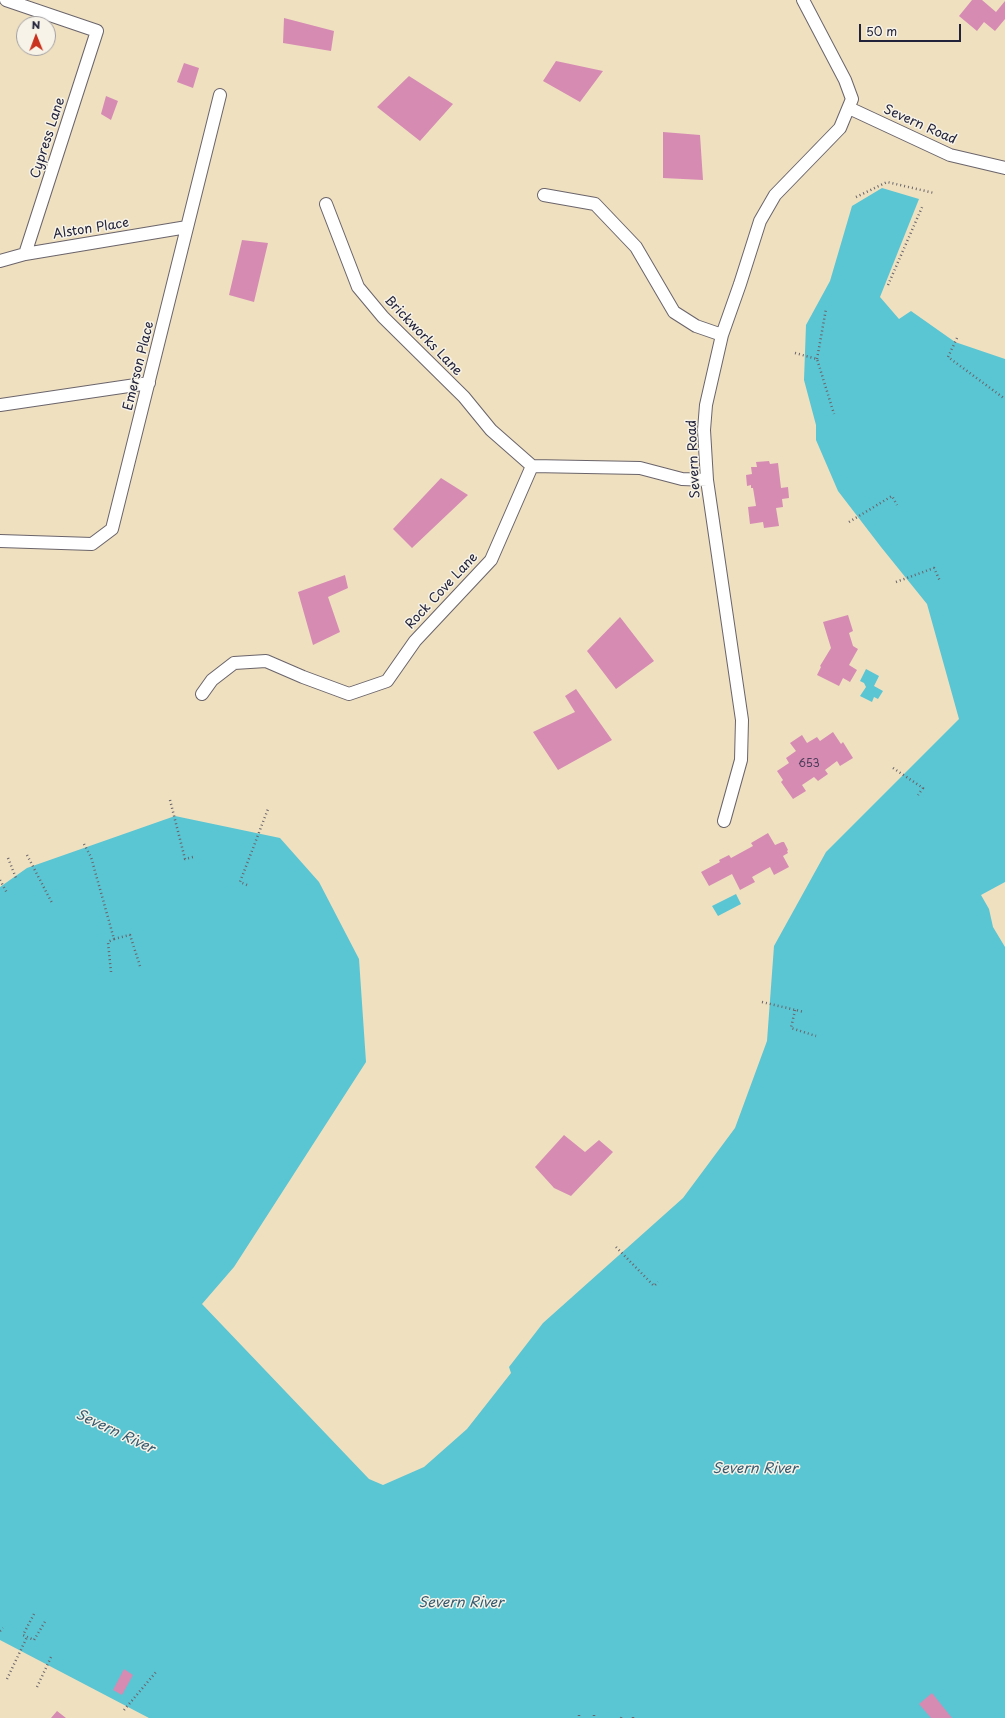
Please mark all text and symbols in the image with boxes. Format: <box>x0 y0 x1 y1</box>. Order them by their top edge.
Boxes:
north arrow <box>16 16 56 56</box>
text: N <box>31 16 40 33</box>
scale bar <box>861 16 963 42</box>
text: 50 m <box>866 22 897 40</box>
street label: Cypress Lane <box>28 96 68 180</box>
street label: Severn Road <box>881 102 959 148</box>
street label: Alston Place <box>52 215 130 243</box>
street label: Brickworks Lane <box>381 293 465 379</box>
street label: Emerson Place <box>120 320 158 412</box>
street label: Severn Road <box>684 420 704 498</box>
street label: Rock Cove Lane <box>403 550 481 632</box>
house number: 653 <box>798 757 820 771</box>
water label: Severn River <box>73 1406 157 1458</box>
water label: Severn River <box>713 1461 797 1477</box>
water label: Severn River <box>419 1595 503 1611</box>

